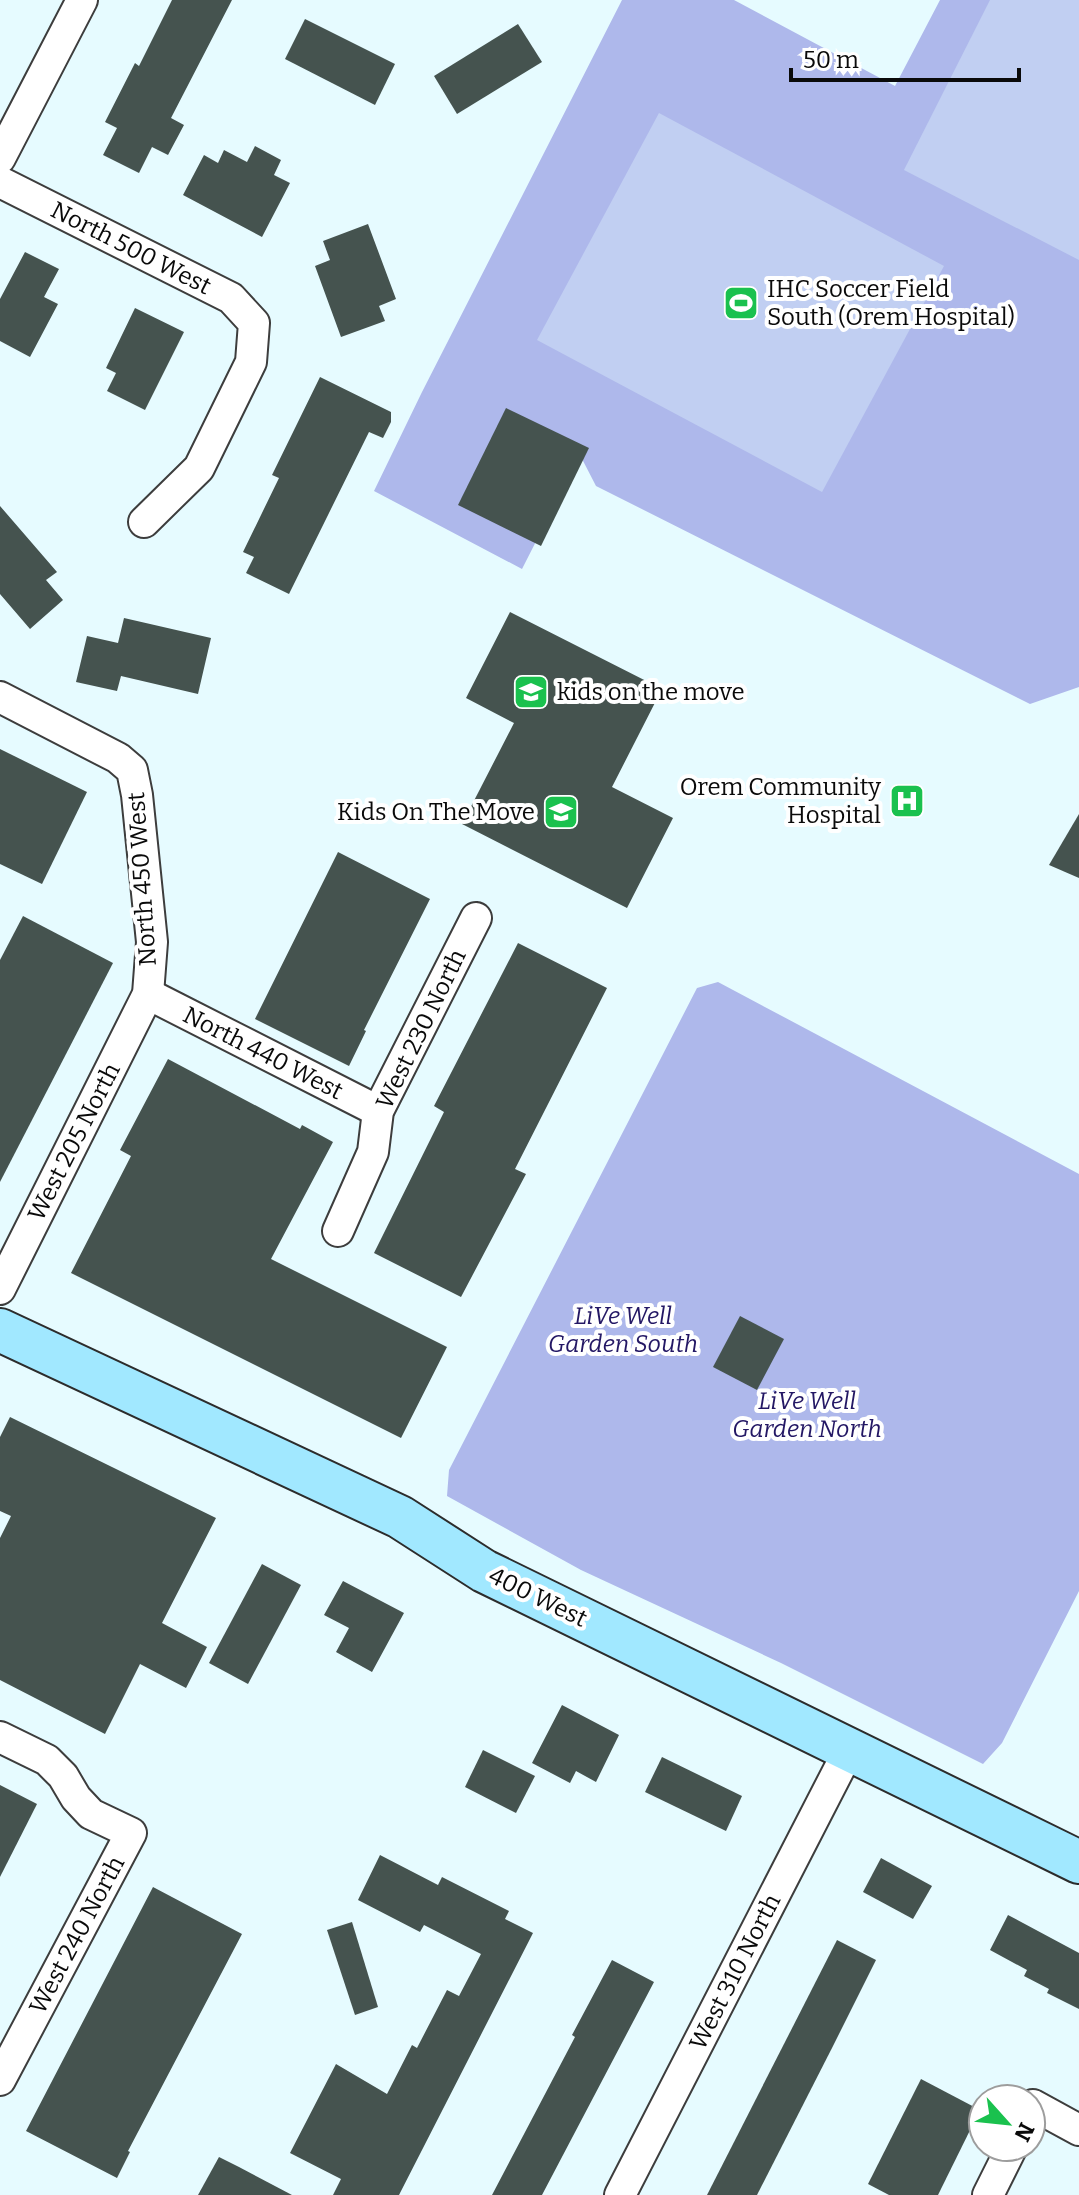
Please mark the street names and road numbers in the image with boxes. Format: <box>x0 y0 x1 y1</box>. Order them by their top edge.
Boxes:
street label: North 500 West <box>46 196 216 300</box>
street label: North 450 West <box>122 791 162 967</box>
street label: West 230 North <box>370 945 472 1113</box>
street label: North 440 West <box>178 1001 348 1105</box>
street label: West 205 North <box>22 1058 126 1226</box>
street label: 400 West <box>484 1561 592 1633</box>
street label: West 240 North <box>24 1851 130 2019</box>
street label: West 310 North <box>684 1889 786 2054</box>

